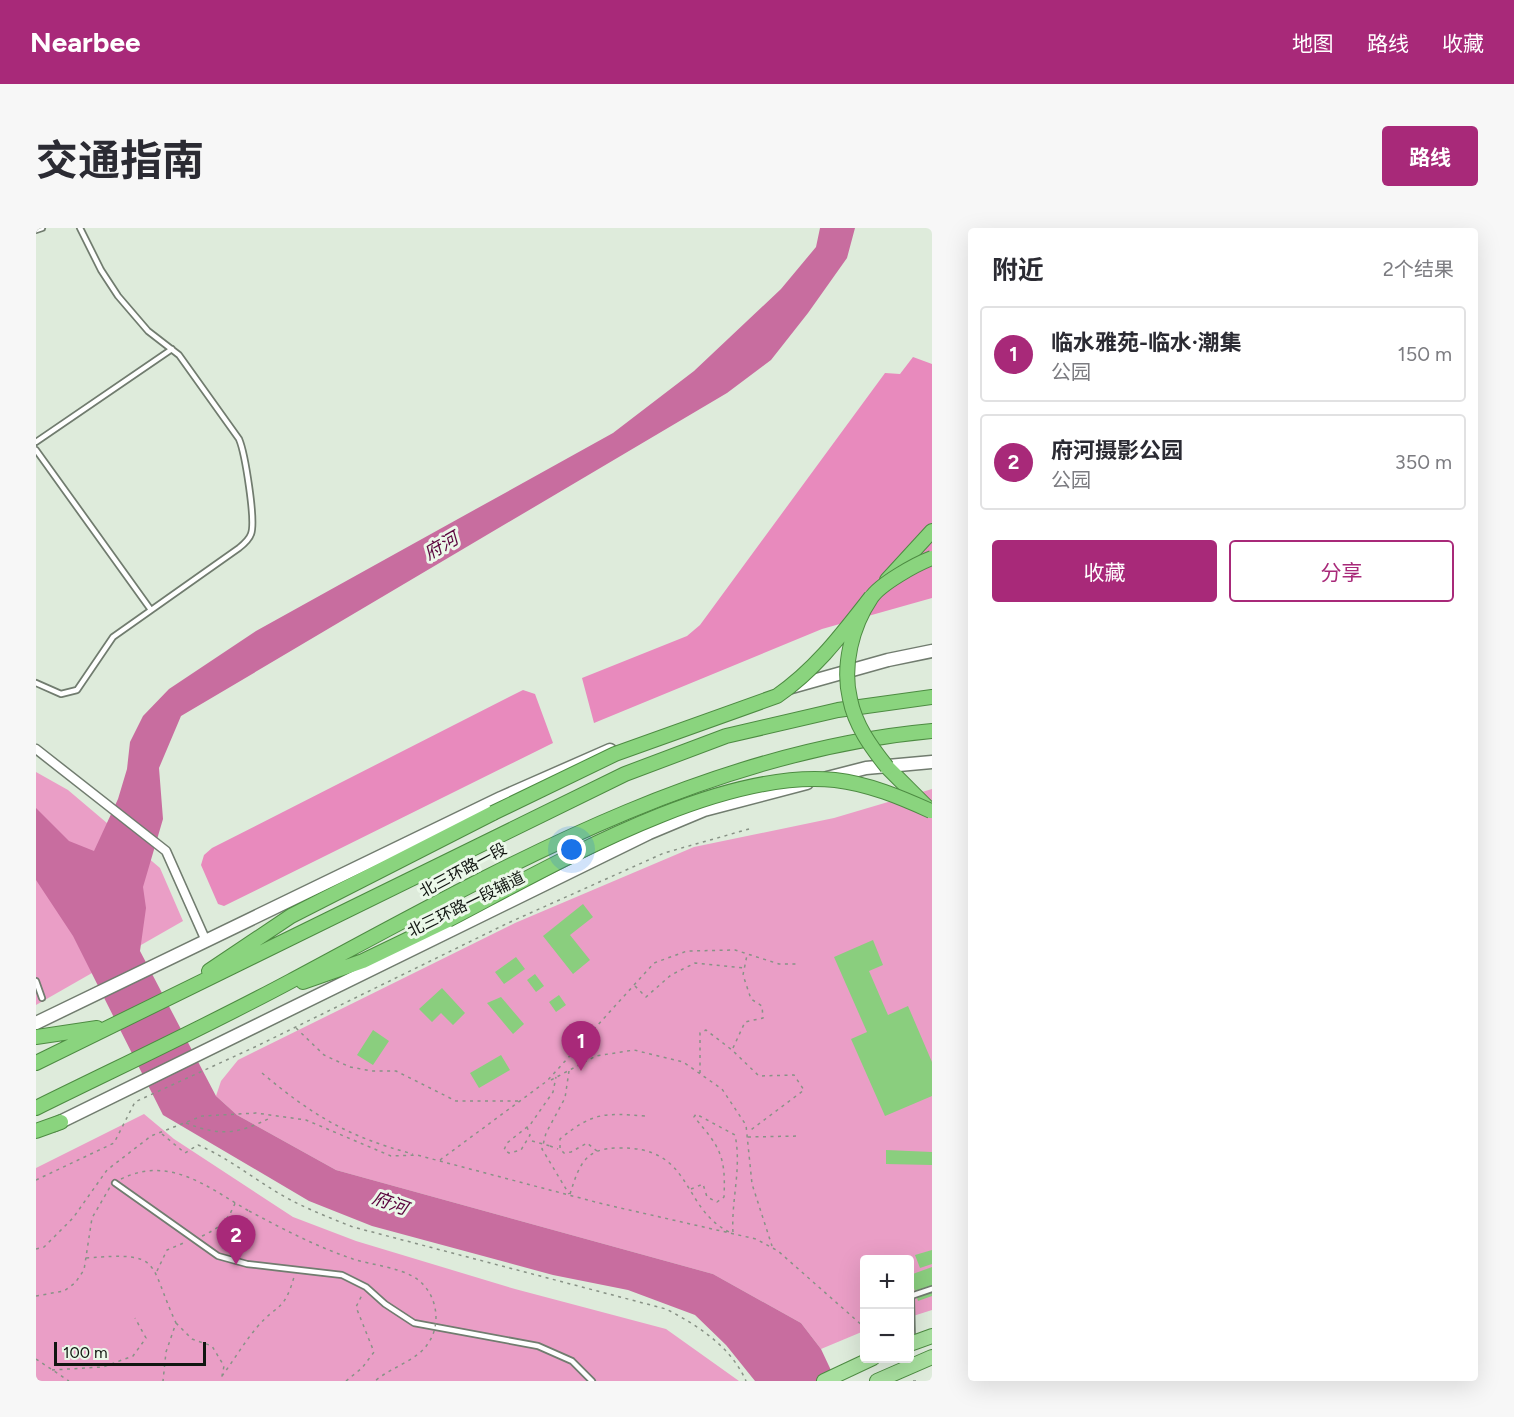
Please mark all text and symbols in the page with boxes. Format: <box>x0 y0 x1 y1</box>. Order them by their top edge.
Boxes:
text: Nearbee <box>30 25 140 59</box>
text: 地图 <box>1292 31 1334 56</box>
text: 路线 <box>1367 31 1409 56</box>
text: 收藏 <box>1442 31 1484 56</box>
button: 路线 <box>1382 126 1478 186</box>
text: 交通指南 <box>36 135 204 186</box>
text: 附近 <box>992 254 1044 286</box>
text: 2个结果 <box>1383 257 1454 281</box>
text: 临水雅苑-临水·潮集 <box>1051 329 1242 356</box>
text: 1 <box>1009 342 1018 366</box>
text: 150 m <box>1397 342 1452 366</box>
text: 公园 <box>1051 360 1091 384</box>
text: 府河摄影公园 <box>1051 437 1183 464</box>
text: 2 <box>1008 450 1019 474</box>
text: 350 m <box>1395 450 1452 474</box>
text: 公园 <box>1051 468 1091 492</box>
water label: 府河 <box>420 526 465 565</box>
button: 收藏 <box>992 540 1217 602</box>
button: 分享 <box>1229 540 1454 602</box>
your location <box>557 835 586 864</box>
street label: 北三环路一段 <box>416 839 510 901</box>
street label: 北三环路一段辅道 <box>404 867 528 941</box>
pin: 1 <box>562 1022 600 1071</box>
water label: 府河 <box>369 1187 413 1221</box>
pin: 2 <box>216 1216 256 1265</box>
map controls <box>860 1255 914 1363</box>
button: + <box>860 1255 914 1309</box>
button: − <box>860 1309 914 1363</box>
scale bar <box>54 1339 206 1366</box>
text: 100 m <box>63 1343 108 1362</box>

